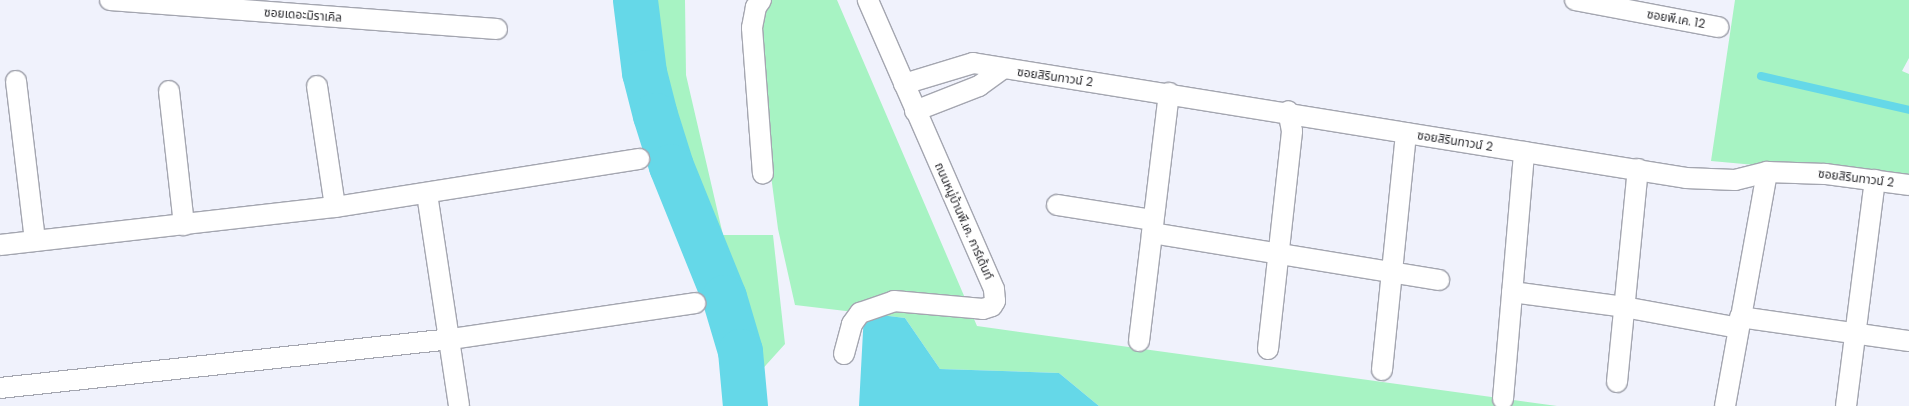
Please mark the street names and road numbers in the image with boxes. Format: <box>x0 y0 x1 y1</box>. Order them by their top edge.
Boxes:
street label: ซอยเดอะมิราเคิล <box>264 5 342 25</box>
street label: ซอยพี.เค. 12 <box>1646 7 1706 31</box>
street label: ซอยสิรินทาวน์ 2 <box>1016 65 1094 89</box>
street label: ซอยสิรินทาวน์ 2 <box>1416 128 1494 154</box>
street label: ถนนหมู่บ้านพี.เค. การ์เด้นท์ <box>932 160 996 282</box>
street label: ซอยสิรินทาวน์ 2 <box>1817 166 1895 190</box>

